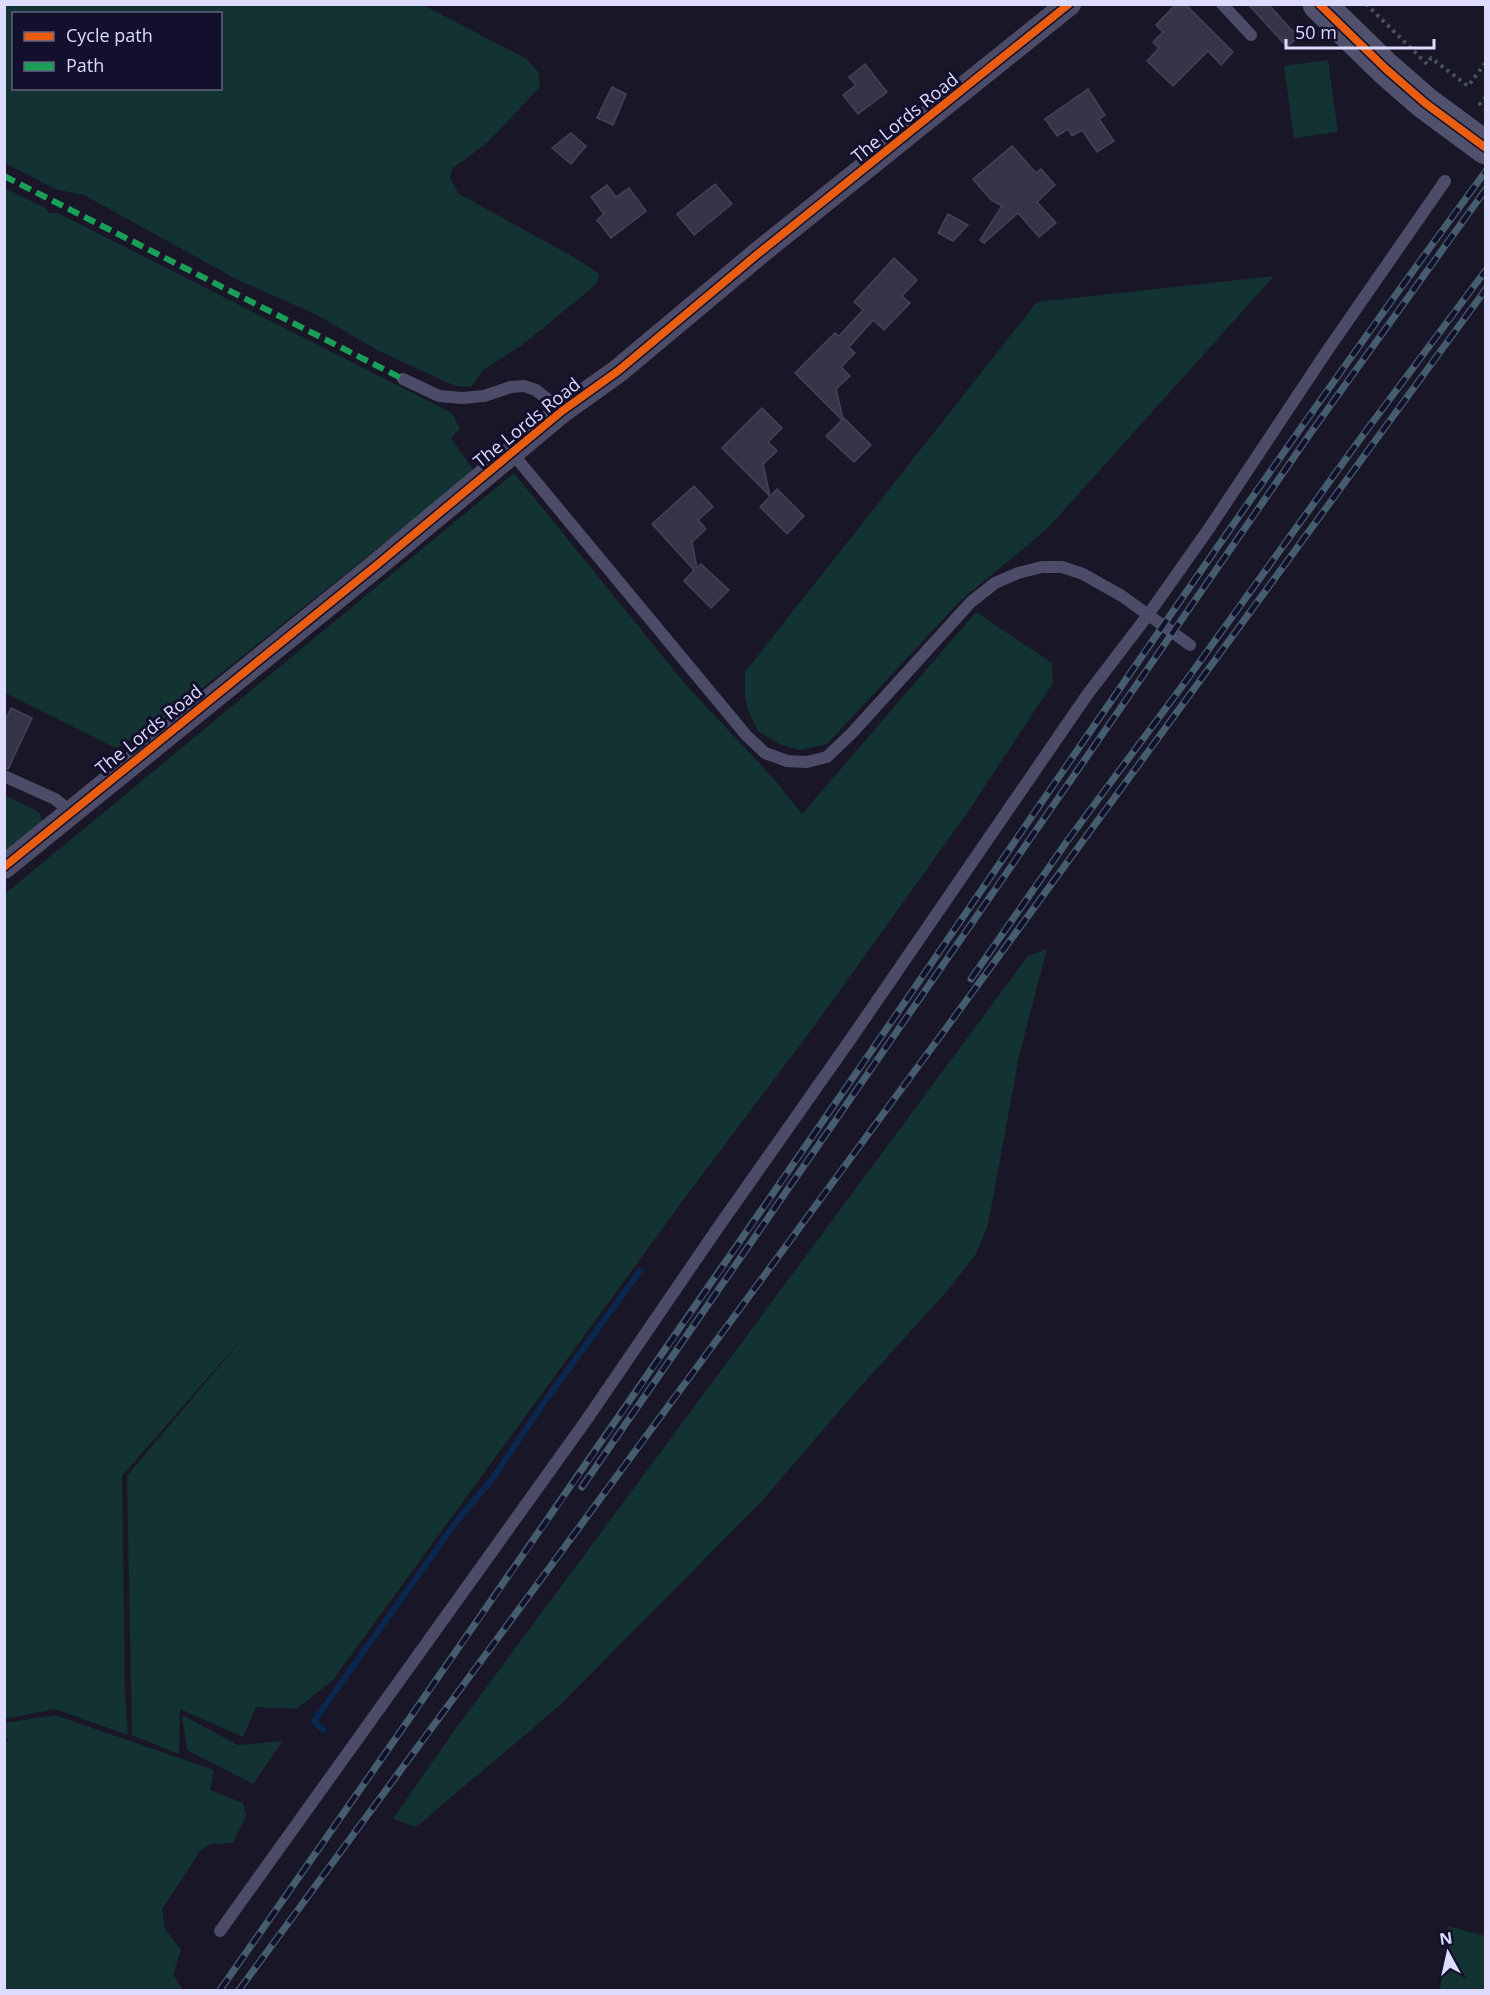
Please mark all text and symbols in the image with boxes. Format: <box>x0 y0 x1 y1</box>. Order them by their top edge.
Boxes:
legend <box>12 12 222 90</box>
scale bar <box>1286 12 1434 50</box>
text: 50 m <box>1295 20 1337 44</box>
text: Cycle path <box>66 23 153 47</box>
text: Path <box>66 53 104 77</box>
street label: The Lords Road <box>846 67 963 168</box>
street label: The Lords Road <box>468 372 585 473</box>
street label: The Lords Road <box>90 679 207 780</box>
north arrow <box>1418 1923 1478 1983</box>
text: N <box>1438 1926 1454 1950</box>

